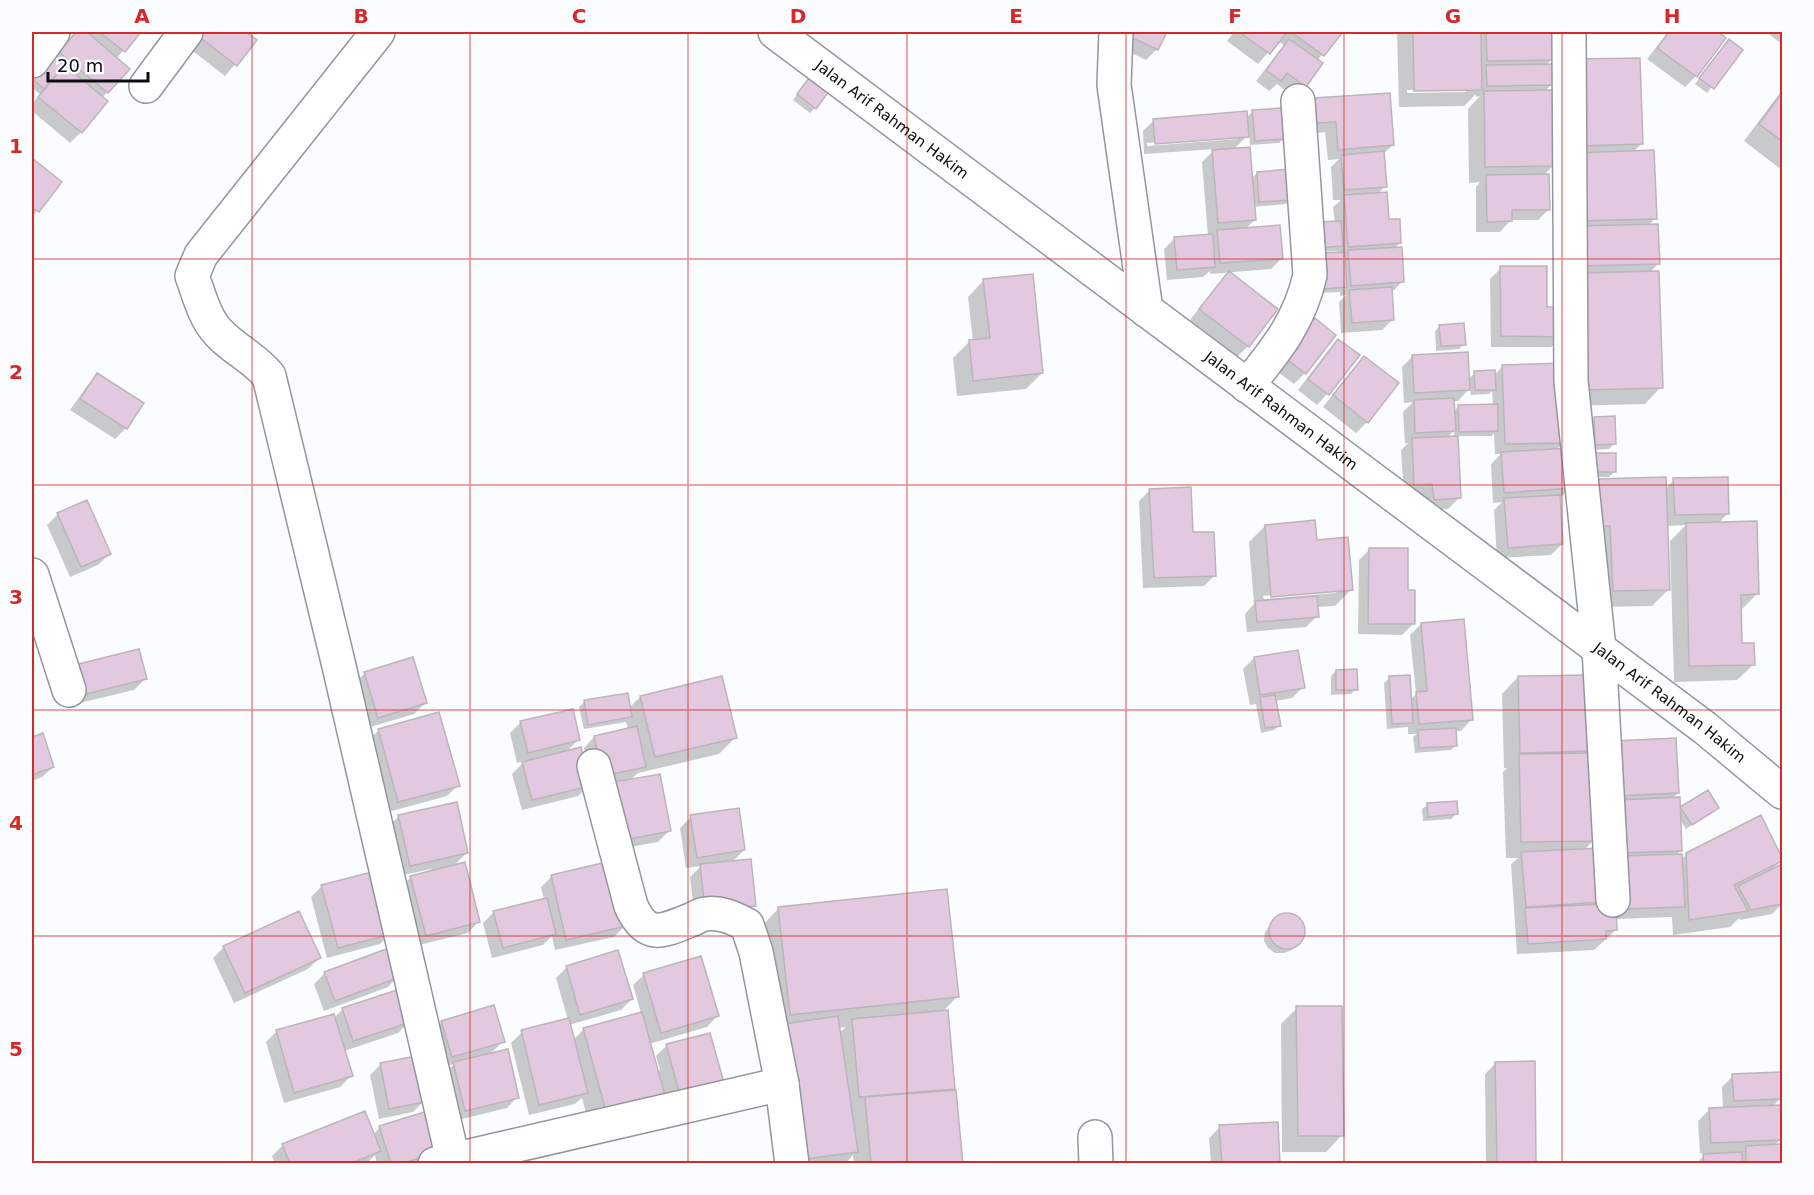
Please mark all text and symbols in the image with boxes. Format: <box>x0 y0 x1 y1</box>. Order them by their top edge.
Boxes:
text: A <box>134 4 150 28</box>
text: B <box>353 4 369 28</box>
text: C <box>572 4 586 28</box>
text: D <box>790 4 806 28</box>
text: E <box>1009 4 1023 28</box>
text: F <box>1228 4 1242 28</box>
text: G <box>1445 4 1461 28</box>
text: H <box>1664 4 1680 28</box>
scale bar <box>48 45 148 83</box>
text: 20 m <box>57 55 103 76</box>
street label: Jalan Arif Rahman Hakim <box>811 56 972 183</box>
text: 1 <box>9 134 23 158</box>
street label: Jalan Arif Rahman Hakim <box>1200 347 1361 474</box>
text: 2 <box>9 360 23 384</box>
text: 3 <box>9 585 23 609</box>
street label: Jalan Arif Rahman Hakim <box>1589 638 1749 767</box>
text: 4 <box>9 811 23 835</box>
text: 5 <box>9 1037 23 1061</box>

